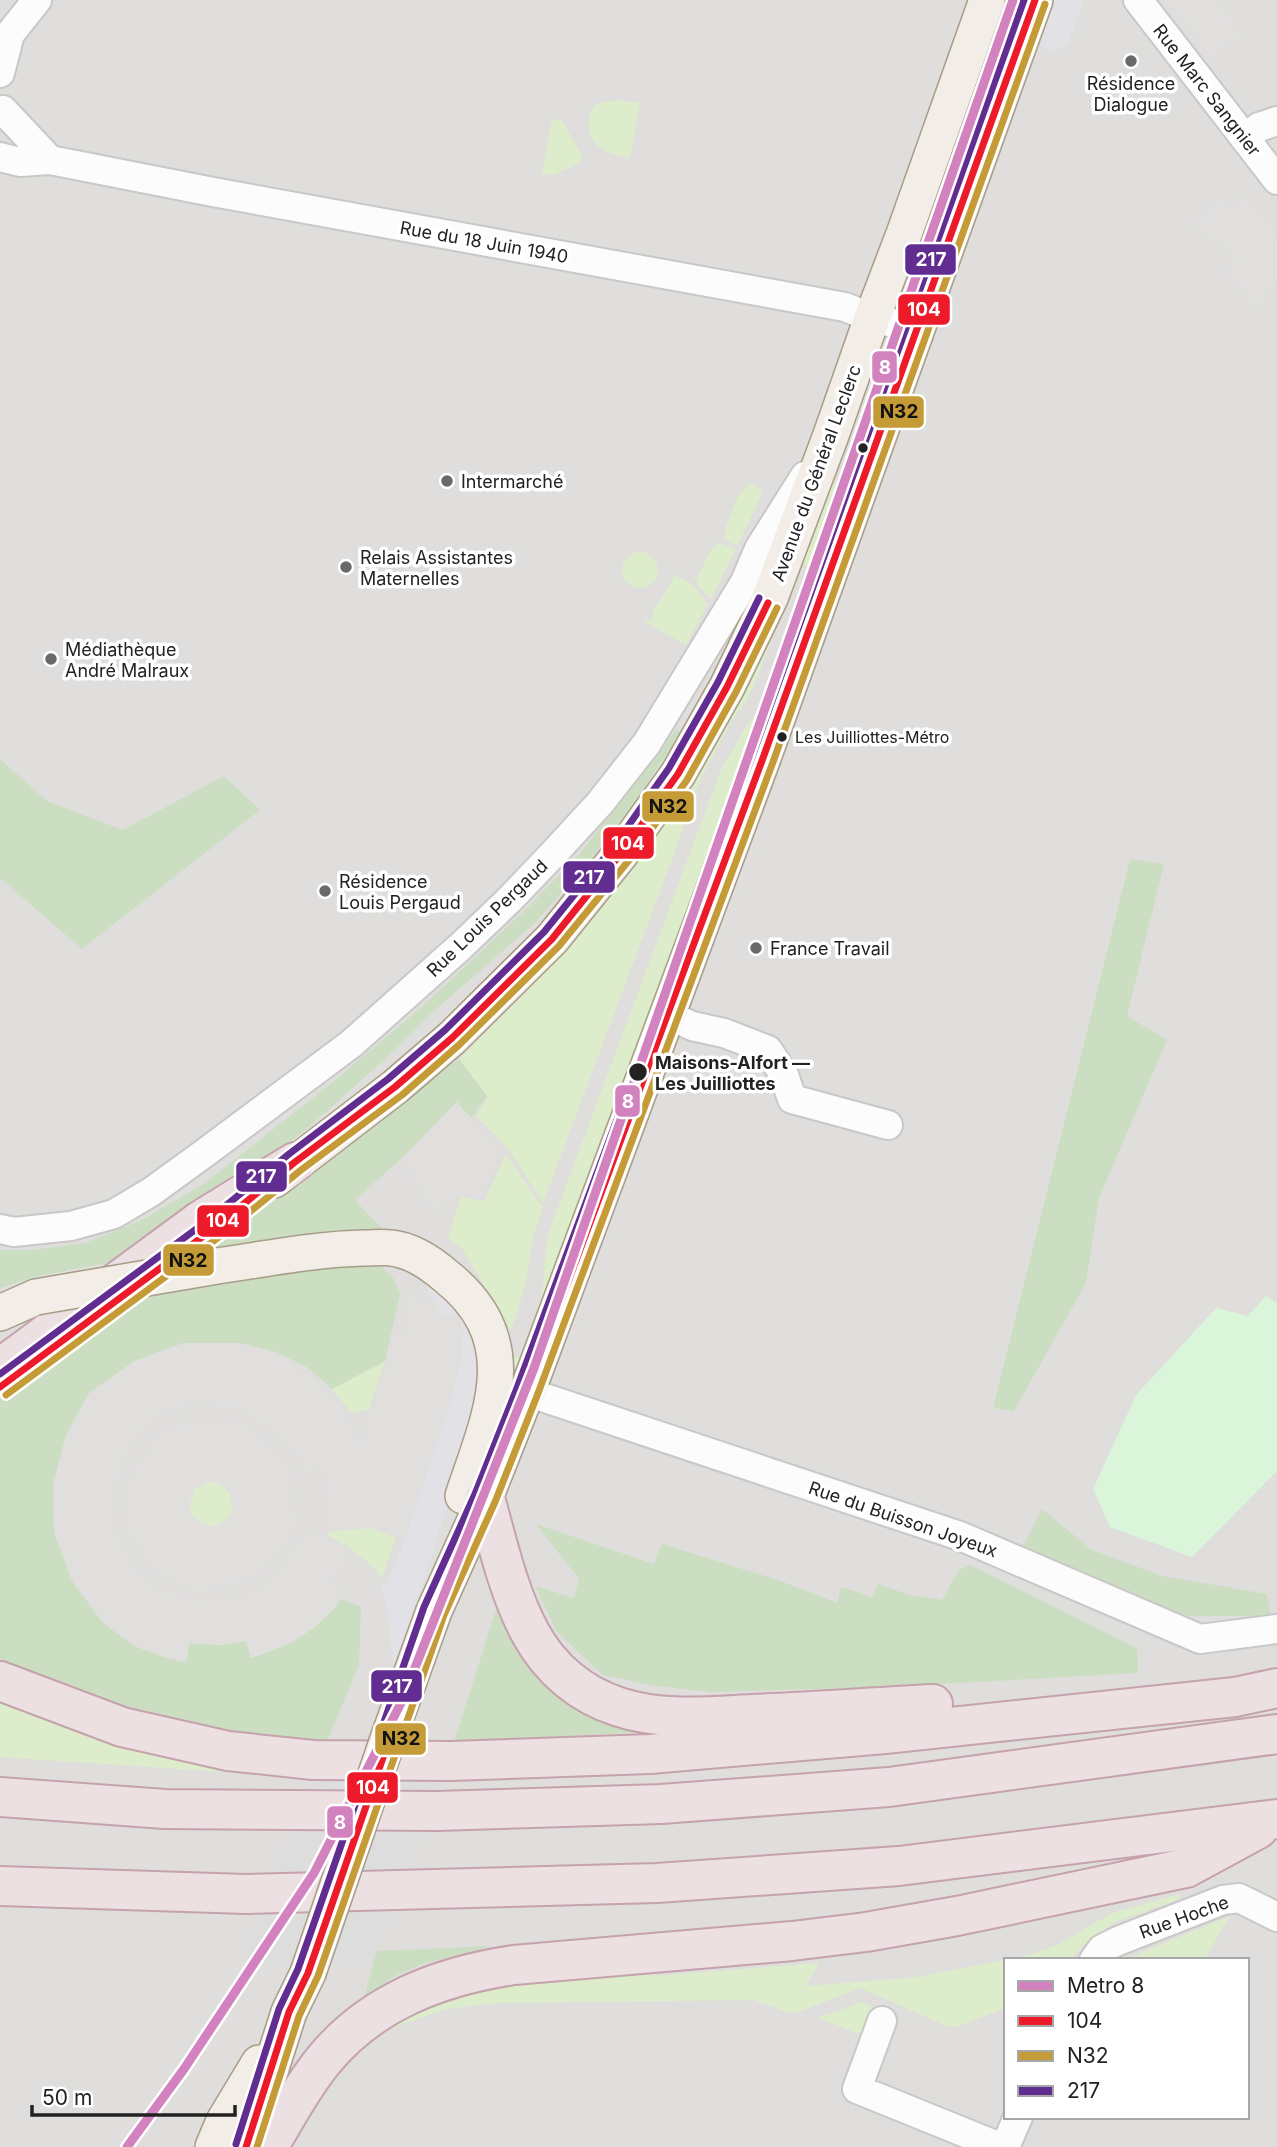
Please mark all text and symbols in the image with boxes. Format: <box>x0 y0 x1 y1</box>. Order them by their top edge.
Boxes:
street label: Rue Marc Sangnier <box>1149 20 1265 160</box>
marker: Résidence Dialogue <box>1123 53 1139 69</box>
place label: Résidence Dialogue <box>1087 73 1175 115</box>
street label: Rue du 18 Juin 1940 <box>398 217 570 267</box>
line badge: 217 <box>904 243 957 276</box>
text: 217 <box>915 248 947 271</box>
line badge: 104 <box>897 293 951 326</box>
text: 104 <box>907 298 941 321</box>
line badge: 8 <box>871 350 898 384</box>
text: 8 <box>879 356 891 379</box>
street label: Avenue du Général Leclerc <box>767 362 865 584</box>
line badge: N32 <box>872 395 925 429</box>
text: N32 <box>880 400 918 423</box>
unlabelled marker <box>856 441 870 455</box>
place label: Intermarché <box>461 471 564 492</box>
marker: Intermarché <box>439 473 455 489</box>
place label: Relais Assistantes Maternelles <box>360 547 513 589</box>
marker: Relais Assistantes Maternelles <box>338 559 354 575</box>
place label: Médiathèque André Malraux <box>65 639 189 681</box>
marker: Médiathèque André Malraux <box>43 651 59 667</box>
place label: Les Juilliottes-Métro <box>795 727 949 747</box>
marker: Les Juilliottes-Métro <box>775 730 789 744</box>
line badge: N32 <box>641 790 695 823</box>
text: N32 <box>649 795 687 818</box>
line badge: 104 <box>602 826 655 860</box>
text: 104 <box>611 832 645 855</box>
street label: Rue Louis Pergaud <box>422 855 552 981</box>
line badge: 217 <box>562 860 616 894</box>
text: 217 <box>573 866 605 889</box>
place label: Résidence Louis Pergaud <box>339 871 461 913</box>
marker: Résidence Louis Pergaud <box>317 883 333 899</box>
place label: France Travail <box>770 938 890 959</box>
marker: France Travail <box>748 940 764 956</box>
place label: Maisons-Alfort — Les Juilliottes <box>655 1052 810 1094</box>
marker: Maisons-Alfort — Les Juilliottes <box>627 1061 649 1083</box>
line badge: 8 <box>614 1084 641 1118</box>
text: 8 <box>622 1090 634 1113</box>
line badge: 217 <box>235 1160 288 1193</box>
text: 217 <box>245 1165 277 1188</box>
line badge: 104 <box>196 1204 250 1238</box>
text: 104 <box>206 1209 240 1232</box>
line badge: N32 <box>162 1243 215 1277</box>
text: N32 <box>169 1249 207 1272</box>
street label: Rue du Buisson Joyeux <box>806 1477 1000 1561</box>
line badge: 217 <box>370 1669 423 1703</box>
text: 217 <box>381 1675 413 1698</box>
line badge: N32 <box>374 1722 427 1756</box>
text: N32 <box>382 1727 420 1750</box>
line badge: 104 <box>346 1771 399 1804</box>
text: 104 <box>356 1776 390 1799</box>
line badge: 8 <box>326 1805 354 1839</box>
text: 8 <box>334 1811 346 1834</box>
street label: Rue Hoche <box>1137 1891 1231 1943</box>
legend <box>1004 1958 1249 2119</box>
text: Metro 8 <box>1067 1973 1144 1998</box>
text: 104 <box>1067 2008 1102 2033</box>
text: N32 <box>1067 2043 1109 2068</box>
scale bar <box>32 2074 234 2118</box>
text: 217 <box>1067 2078 1100 2103</box>
text: 50 m <box>42 2085 92 2110</box>

